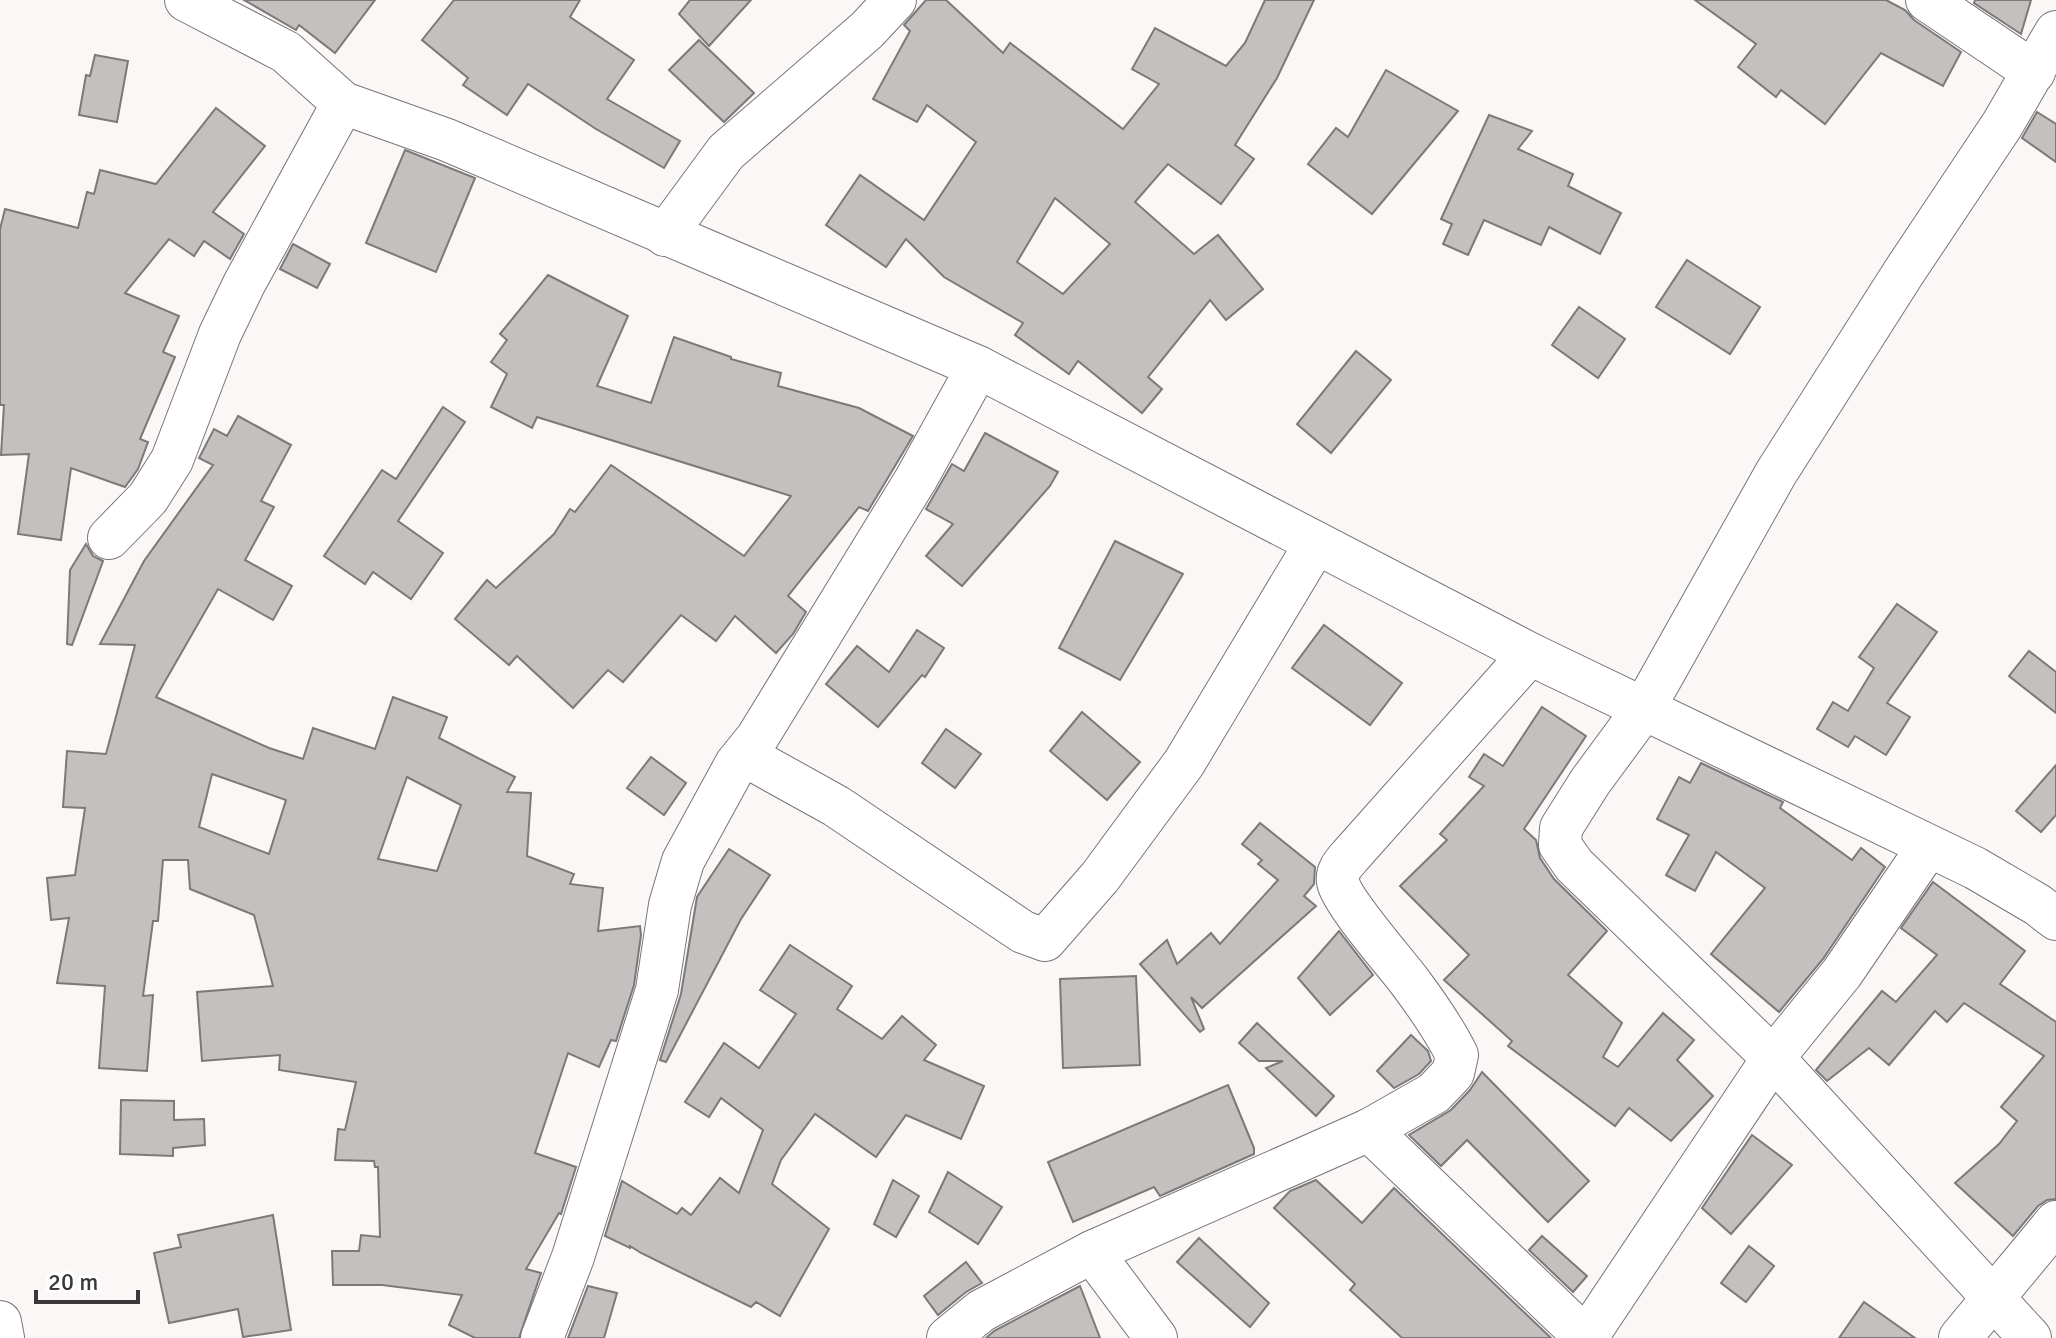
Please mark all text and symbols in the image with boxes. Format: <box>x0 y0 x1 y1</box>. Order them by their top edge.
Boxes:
scale bar <box>36 1254 138 1304</box>
text: 20 m <box>48 1267 98 1297</box>

